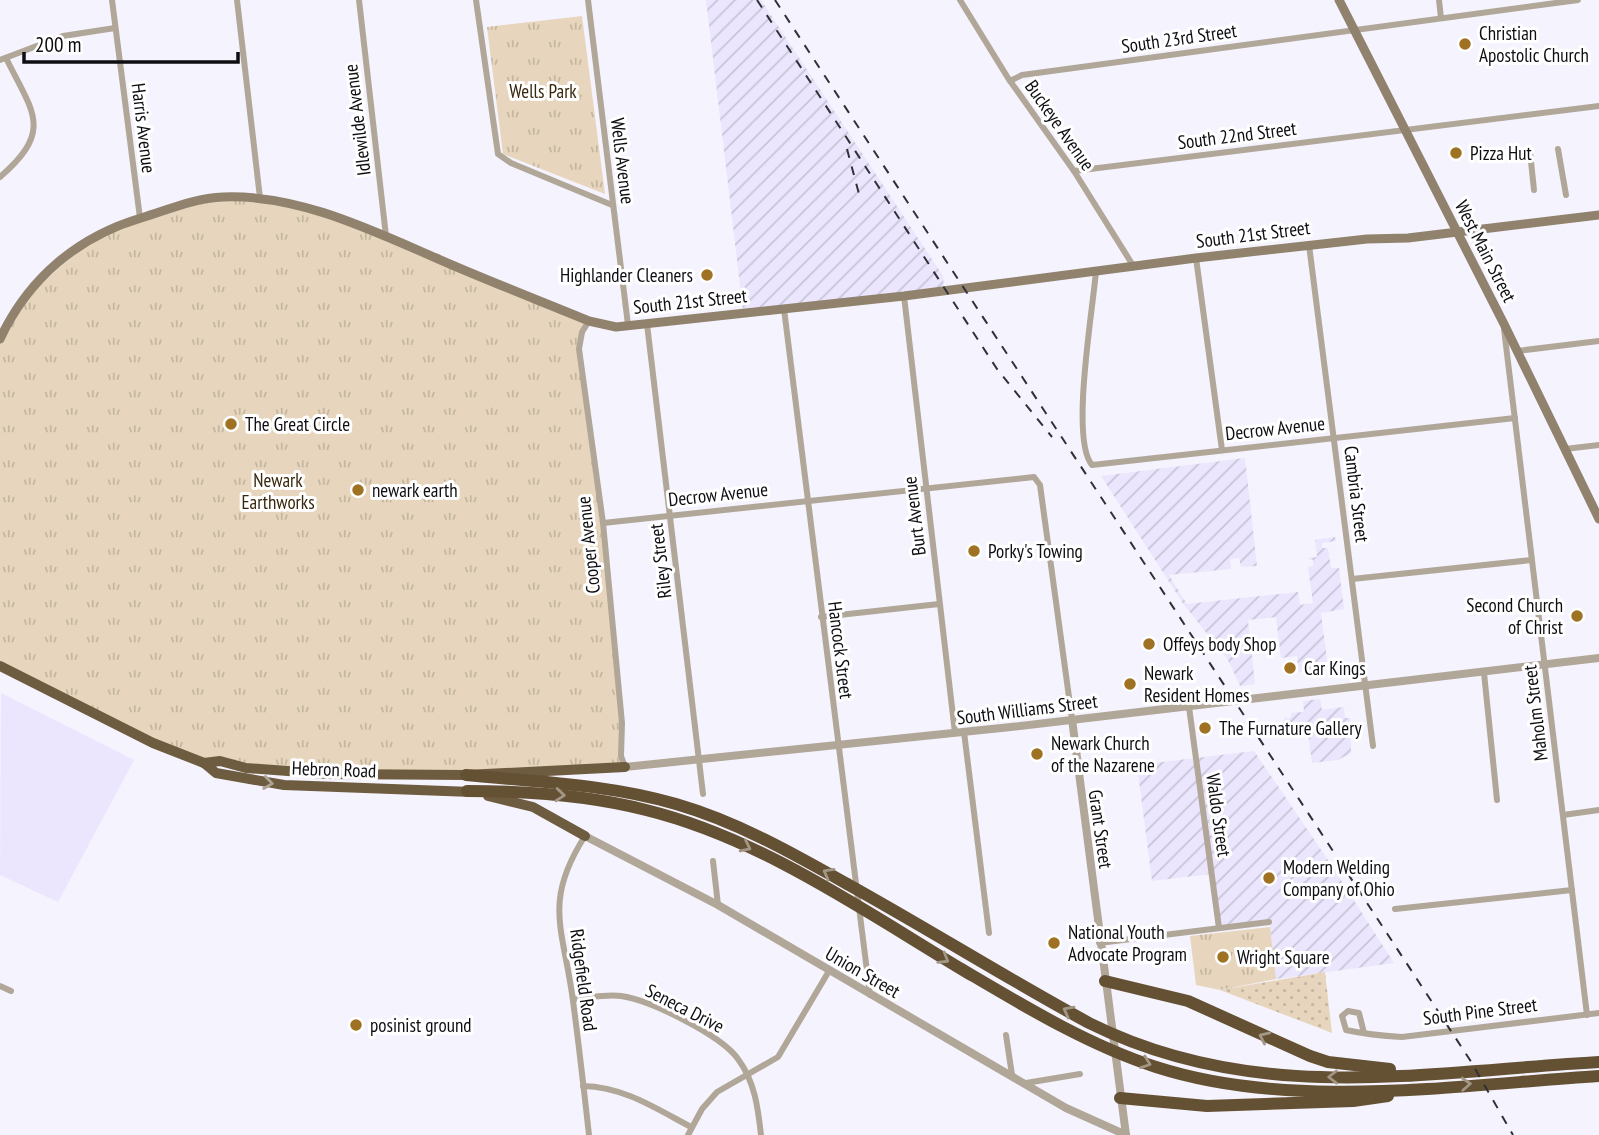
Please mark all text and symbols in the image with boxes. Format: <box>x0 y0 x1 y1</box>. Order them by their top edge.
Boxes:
street label: South 23rd Street <box>1120 18 1239 58</box>
scale bar <box>24 21 238 65</box>
place label: Christian Apostolic Church <box>1479 21 1589 67</box>
text: 200 m <box>35 31 81 58</box>
marker: Christian Apostolic Church <box>1457 36 1473 52</box>
street label: Idlewilde Avenue <box>338 63 376 177</box>
street label: Buckeye Avenue <box>1020 75 1100 175</box>
park label: Wells Park <box>509 79 577 103</box>
street label: Harris Avenue <box>127 82 161 174</box>
street label: Wells Avenue <box>606 116 640 206</box>
street label: South 22nd Street <box>1176 116 1298 154</box>
place label: Pizza Hut <box>1470 141 1532 165</box>
marker: Pizza Hut <box>1448 145 1464 161</box>
street label: West Main Street <box>1450 196 1522 307</box>
street label: South 21st Street <box>1195 215 1312 253</box>
place label: Highlander Cleaners <box>560 263 693 287</box>
marker: Highlander Cleaners <box>699 267 715 283</box>
street label: South 21st Street <box>632 283 749 319</box>
street label: Decrow Avenue <box>1224 411 1326 445</box>
place label: The Great Circle <box>245 412 350 436</box>
marker: The Great Circle <box>223 416 239 432</box>
street label: Cambria Street <box>1339 444 1375 544</box>
park label: Newark Earthworks <box>241 468 315 514</box>
street label: Burt Avenue <box>897 475 931 557</box>
street label: Decrow Avenue <box>667 477 769 511</box>
place label: newark earth <box>372 478 458 502</box>
marker: newark earth <box>350 482 366 498</box>
street label: Cooper Avenue <box>571 495 605 595</box>
street label: Riley Street <box>643 521 676 600</box>
place label: Porky's Towing <box>988 539 1083 563</box>
marker: Porky's Towing <box>966 543 982 559</box>
place label: Second Church of Christ <box>1466 593 1564 639</box>
street label: Hancock Street <box>823 600 859 701</box>
marker: Second Church of Christ <box>1569 608 1585 624</box>
place label: Offeys body Shop <box>1163 632 1276 656</box>
marker: Offeys body Shop <box>1141 636 1157 652</box>
place label: Car Kings <box>1304 656 1366 680</box>
marker: Car Kings <box>1282 660 1298 676</box>
place label: Newark Resident Homes <box>1144 661 1249 707</box>
street label: Maholm Street <box>1517 663 1553 762</box>
marker: Newark Resident Homes <box>1122 676 1138 692</box>
street label: South Williams Street <box>955 688 1099 730</box>
place label: The Furnature Gallery <box>1219 716 1362 740</box>
marker: The Furnature Gallery <box>1197 720 1213 736</box>
place label: Newark Church of the Nazarene <box>1051 731 1155 777</box>
marker: Newark Church of the Nazarene <box>1029 746 1045 762</box>
street label: Hebron Road <box>291 756 377 782</box>
street label: Waldo Street <box>1201 772 1237 859</box>
one-way arrow <box>262 775 274 790</box>
one-way arrow <box>554 787 565 802</box>
street label: Grant Street <box>1084 788 1118 871</box>
one-way arrow <box>739 838 751 852</box>
place label: Modern Welding Company of Ohio <box>1283 855 1395 901</box>
one-way arrow <box>823 868 835 881</box>
marker: Modern Welding Company of Ohio <box>1261 870 1277 886</box>
place label: National Youth Advocate Program <box>1068 920 1187 966</box>
street label: Ridgefield Road <box>565 927 603 1033</box>
marker: National Youth Advocate Program <box>1046 935 1062 951</box>
street label: Union Street <box>821 941 905 1003</box>
place label: Wright Square <box>1237 945 1330 969</box>
marker: Wright Square <box>1215 949 1231 965</box>
one-way arrow <box>937 950 950 963</box>
street label: Seneca Drive <box>642 978 728 1038</box>
street label: South Pine Street <box>1422 992 1539 1030</box>
one-way arrow <box>1062 1006 1075 1019</box>
place label: posinist ground <box>370 1013 472 1037</box>
marker: posinist ground <box>348 1017 364 1033</box>
one-way arrow <box>1259 1031 1272 1045</box>
one-way arrow <box>1139 1055 1151 1069</box>
one-way arrow <box>1327 1069 1337 1085</box>
one-way arrow <box>1461 1077 1472 1092</box>

